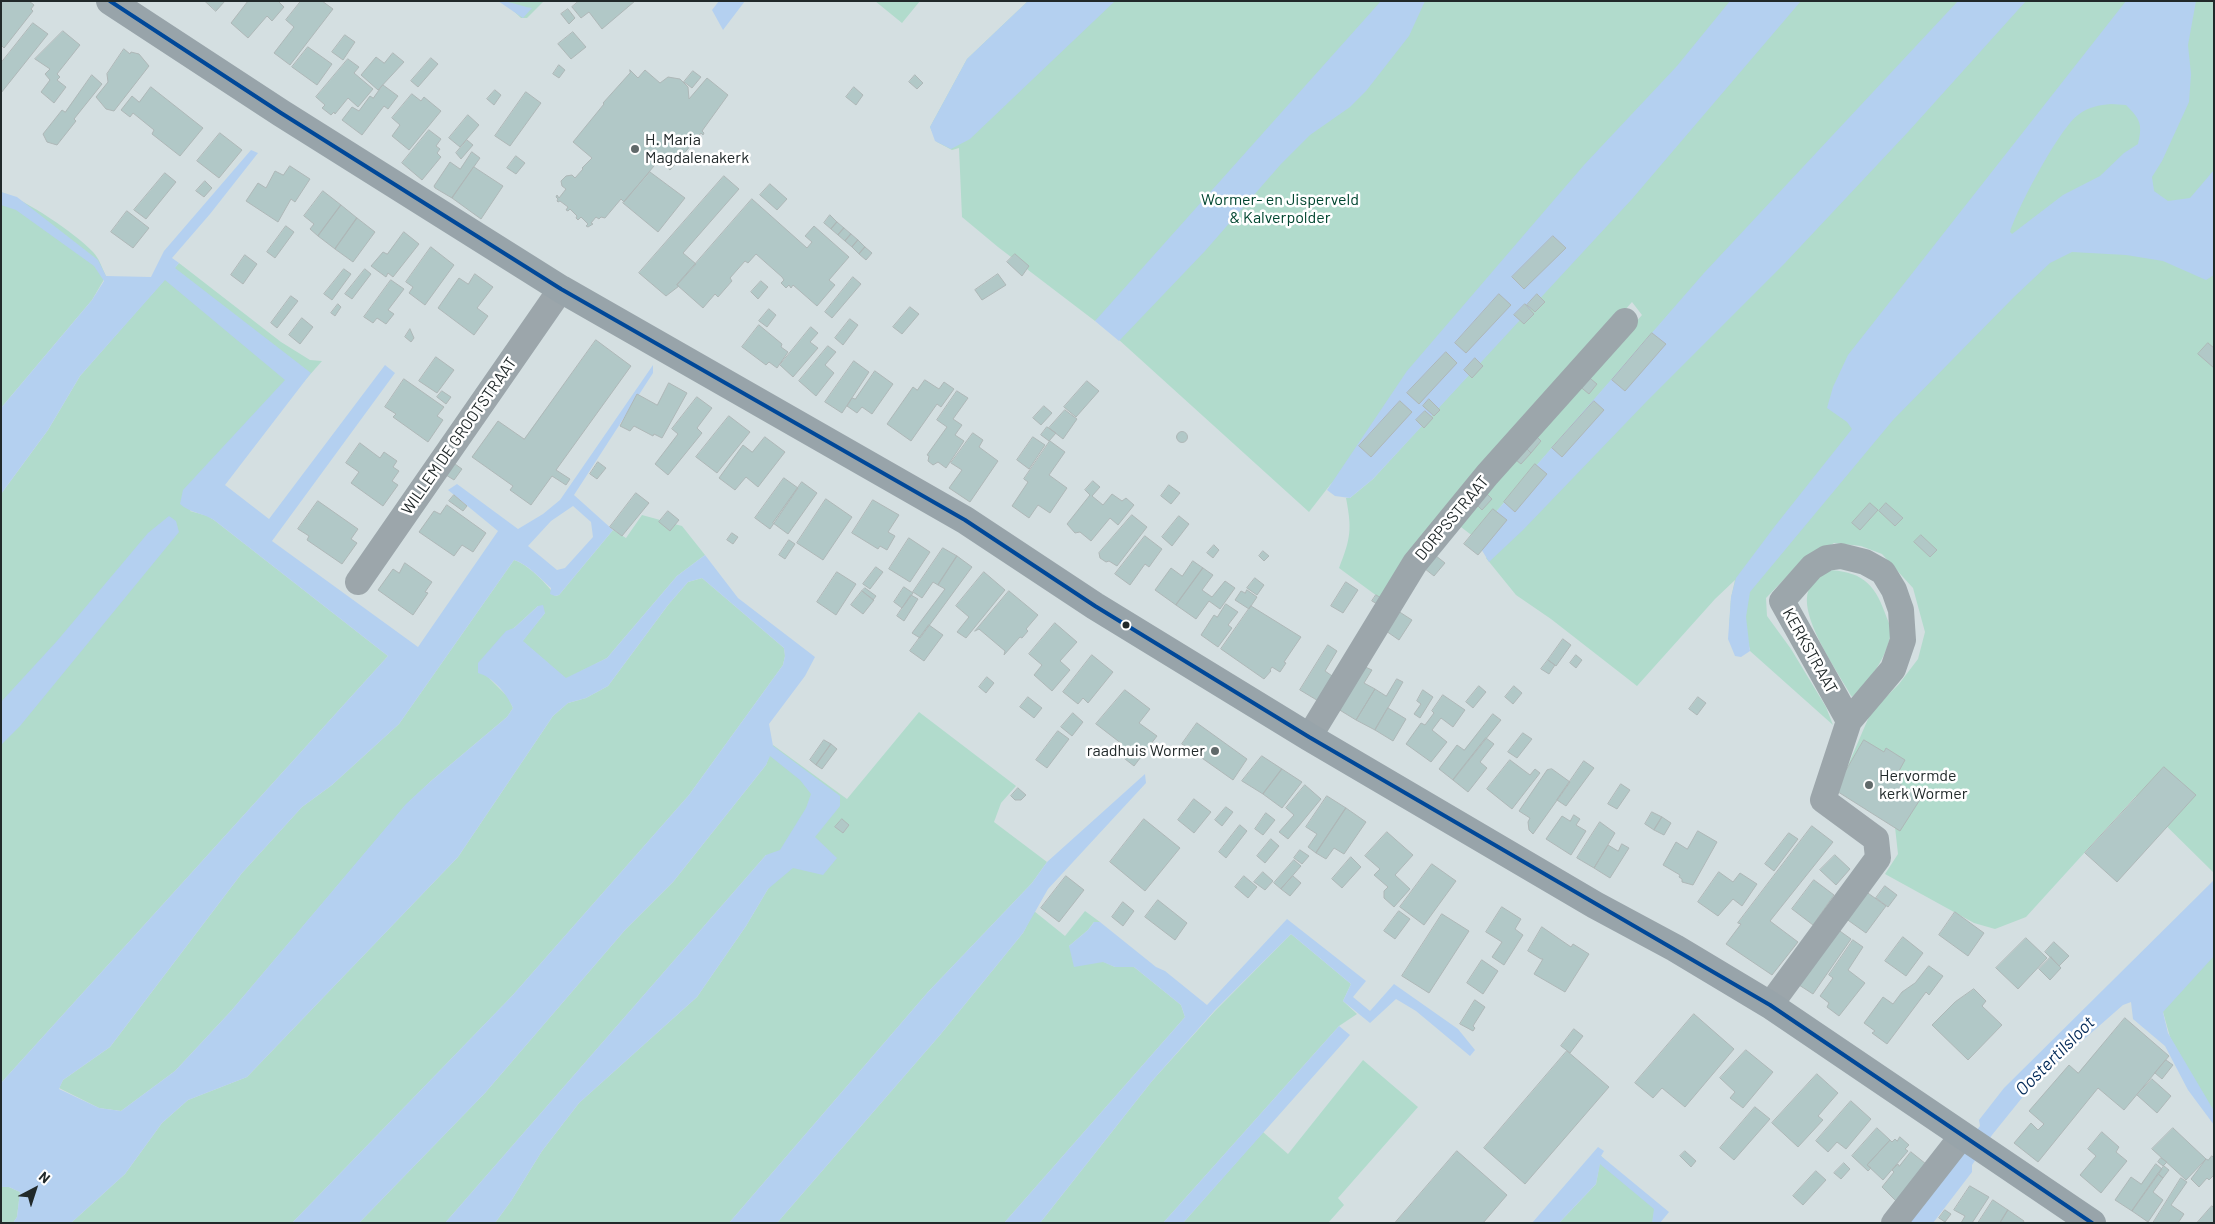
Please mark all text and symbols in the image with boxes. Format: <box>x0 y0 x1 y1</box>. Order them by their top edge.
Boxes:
place label: H. Maria Magdalenakerk <box>645 130 749 168</box>
marker: H. Maria Magdalenakerk <box>629 143 641 155</box>
park label: Wormer- en Jisperveld & Kalverpolder <box>1201 190 1359 228</box>
street label: WILLEM DE GROOTSTRAAT <box>397 354 521 518</box>
street label: DORPSSTRAAT <box>1411 472 1493 564</box>
street label: KERKSTRAAT <box>1779 605 1841 697</box>
unlabelled marker <box>1121 620 1131 630</box>
place label: raadhuis Wormer <box>1087 741 1205 761</box>
marker: raadhuis Wormer <box>1209 745 1221 757</box>
place label: Hervormde kerk Wormer <box>1879 766 1968 804</box>
marker: Hervormde kerk Wormer <box>1863 779 1875 791</box>
water label: Oostertilsloot <box>2011 1012 2099 1100</box>
north arrow <box>10 1164 60 1214</box>
text: N <box>36 1168 54 1187</box>

